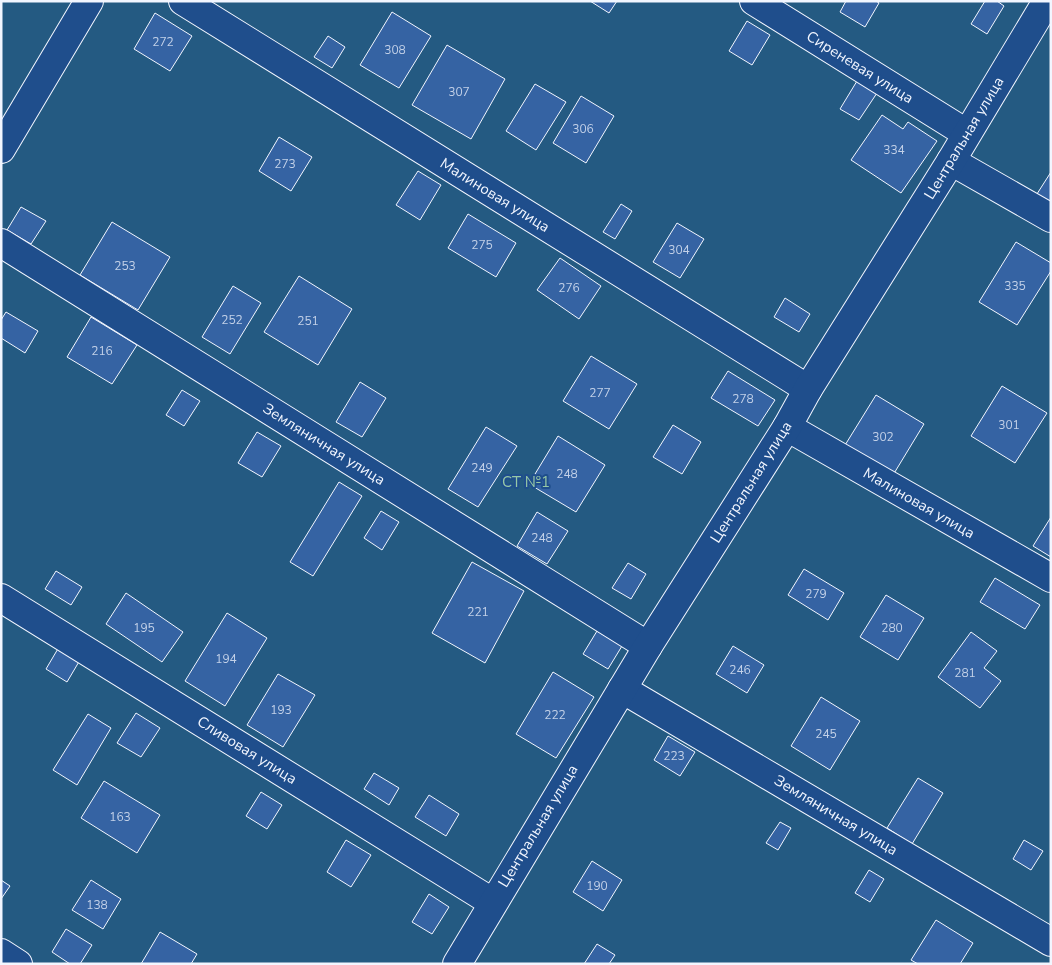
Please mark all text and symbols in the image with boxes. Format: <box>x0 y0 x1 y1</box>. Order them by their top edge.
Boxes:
street label: Сиреневая улица <box>803 26 917 108</box>
house number: 272 <box>152 34 174 50</box>
house number: 308 <box>384 42 406 58</box>
street label: Центральная улица <box>919 73 1009 203</box>
house number: 307 <box>448 84 470 100</box>
house number: 306 <box>572 121 594 137</box>
house number: 334 <box>883 142 905 158</box>
street label: Малиновая улица <box>436 153 554 237</box>
house number: 273 <box>274 156 296 172</box>
house number: 275 <box>471 237 493 253</box>
house number: 304 <box>668 242 690 258</box>
house number: 253 <box>114 258 136 274</box>
house number: 335 <box>1004 278 1026 294</box>
house number: 276 <box>558 280 580 296</box>
house number: 252 <box>221 312 243 328</box>
house number: 251 <box>297 313 319 329</box>
house number: 216 <box>91 343 113 359</box>
house number: 277 <box>589 385 611 401</box>
house number: 278 <box>732 391 754 407</box>
street label: Земляничная улица <box>259 398 389 490</box>
street label: Центральная улица <box>705 417 797 547</box>
house number: 301 <box>998 417 1020 433</box>
house number: 302 <box>872 429 894 445</box>
house number: 249 <box>471 460 493 476</box>
street label: Малиновая улица <box>860 463 978 543</box>
house number: 248 <box>556 466 578 482</box>
park label: СТ №1 <box>502 472 550 492</box>
house number: 248 <box>531 530 553 546</box>
house number: 279 <box>805 586 827 602</box>
house number: 221 <box>467 604 489 620</box>
house number: 195 <box>133 620 155 636</box>
house number: 280 <box>881 620 903 636</box>
house number: 194 <box>215 651 237 667</box>
house number: 246 <box>729 662 751 678</box>
house number: 281 <box>954 665 976 681</box>
house number: 193 <box>270 702 292 718</box>
house number: 222 <box>544 707 566 723</box>
street label: Сливовая улица <box>193 711 301 789</box>
house number: 245 <box>815 726 837 742</box>
house number: 223 <box>663 748 685 764</box>
street label: Центральная улица <box>493 761 583 891</box>
street label: Земляничная улица <box>770 770 902 860</box>
house number: 163 <box>109 809 131 825</box>
house number: 190 <box>586 878 608 894</box>
house number: 138 <box>86 897 108 913</box>

